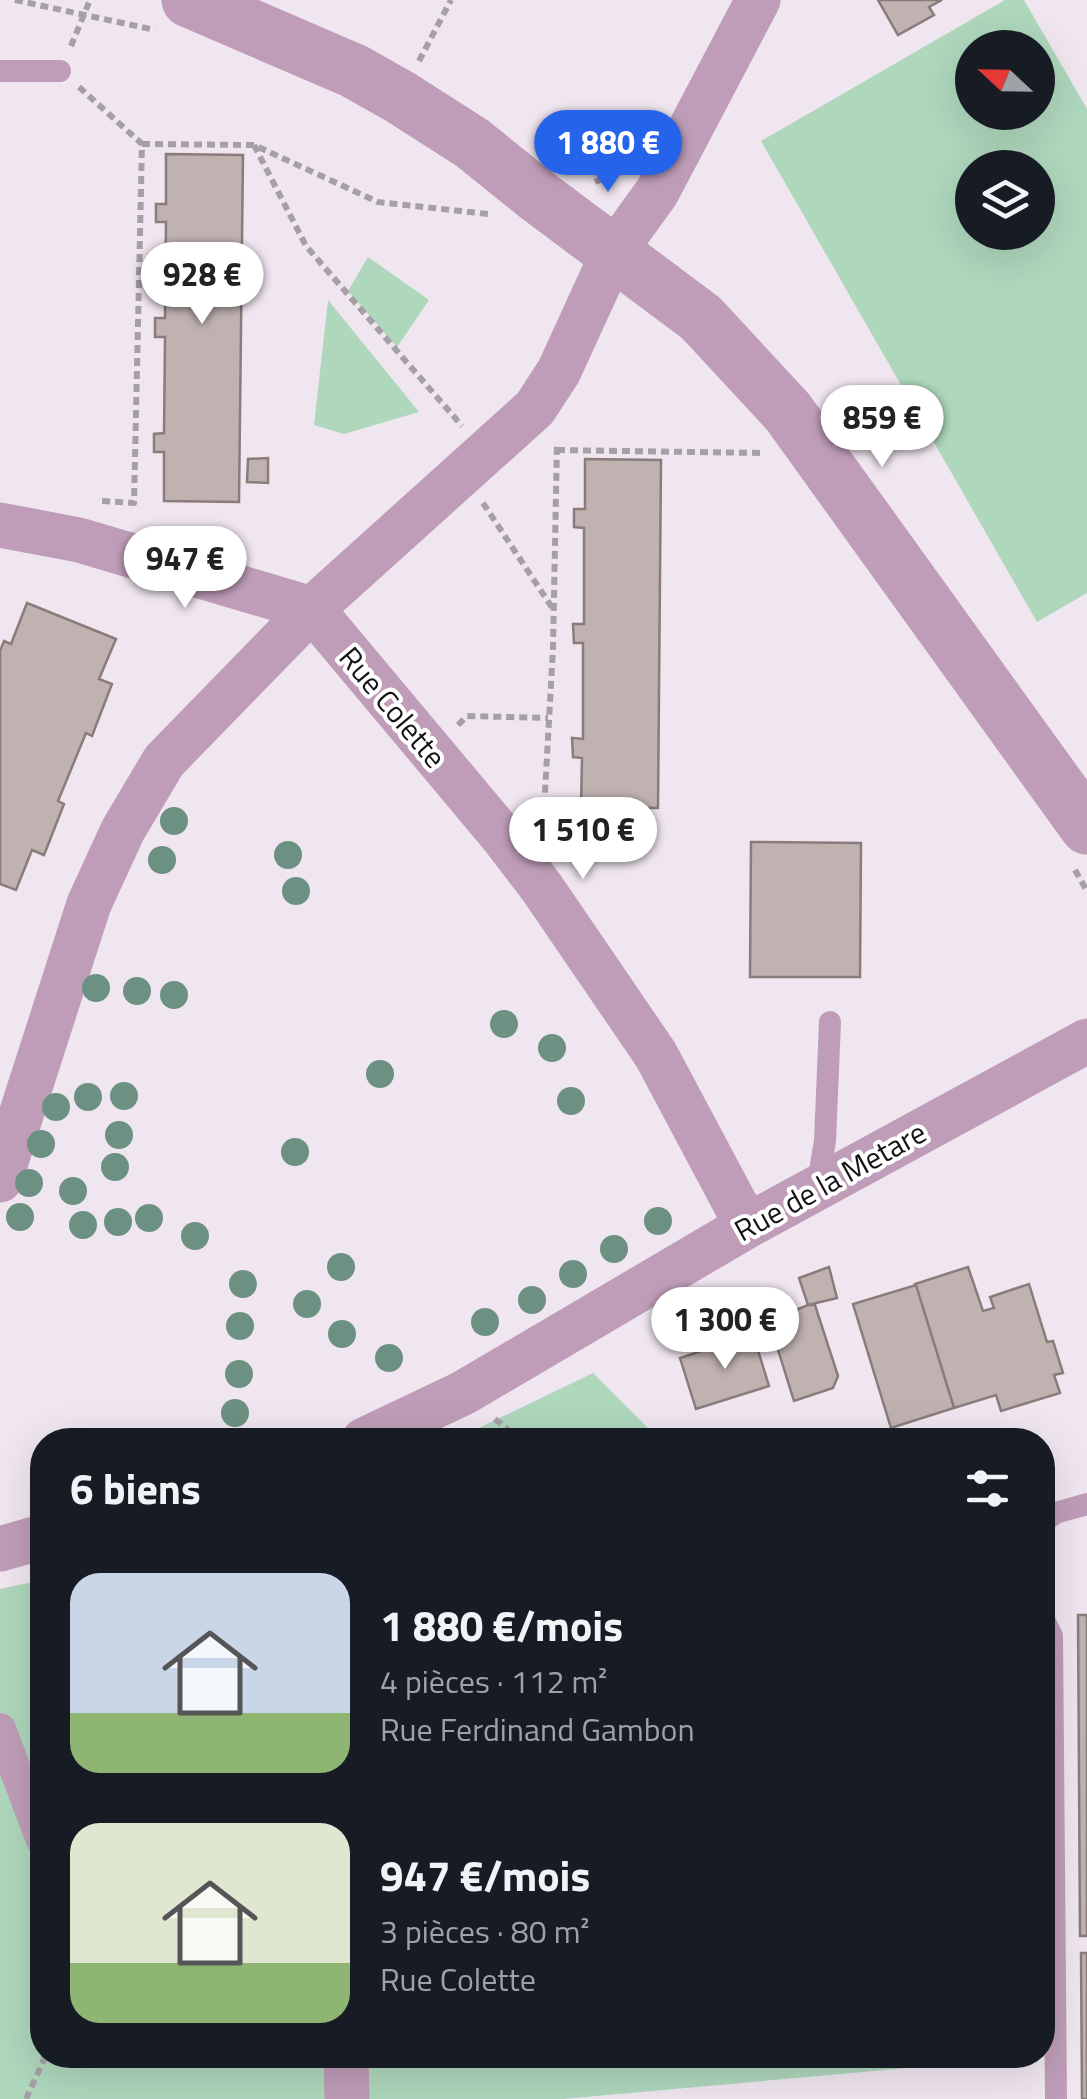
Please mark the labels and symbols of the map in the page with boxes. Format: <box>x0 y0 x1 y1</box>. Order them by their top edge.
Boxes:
north arrow <box>955 30 1055 130</box>
pin: 1 880 € <box>516 110 700 195</box>
pin: 928 € <box>132 242 272 327</box>
pin: 859 € <box>812 385 952 470</box>
pin: 947 € <box>115 526 255 611</box>
street label: Rue Colette <box>328 636 458 778</box>
pin: 1 510 € <box>491 797 675 882</box>
street label: Rue de la Metare <box>726 1109 934 1253</box>
pin: 1 300 € <box>633 1287 817 1372</box>

